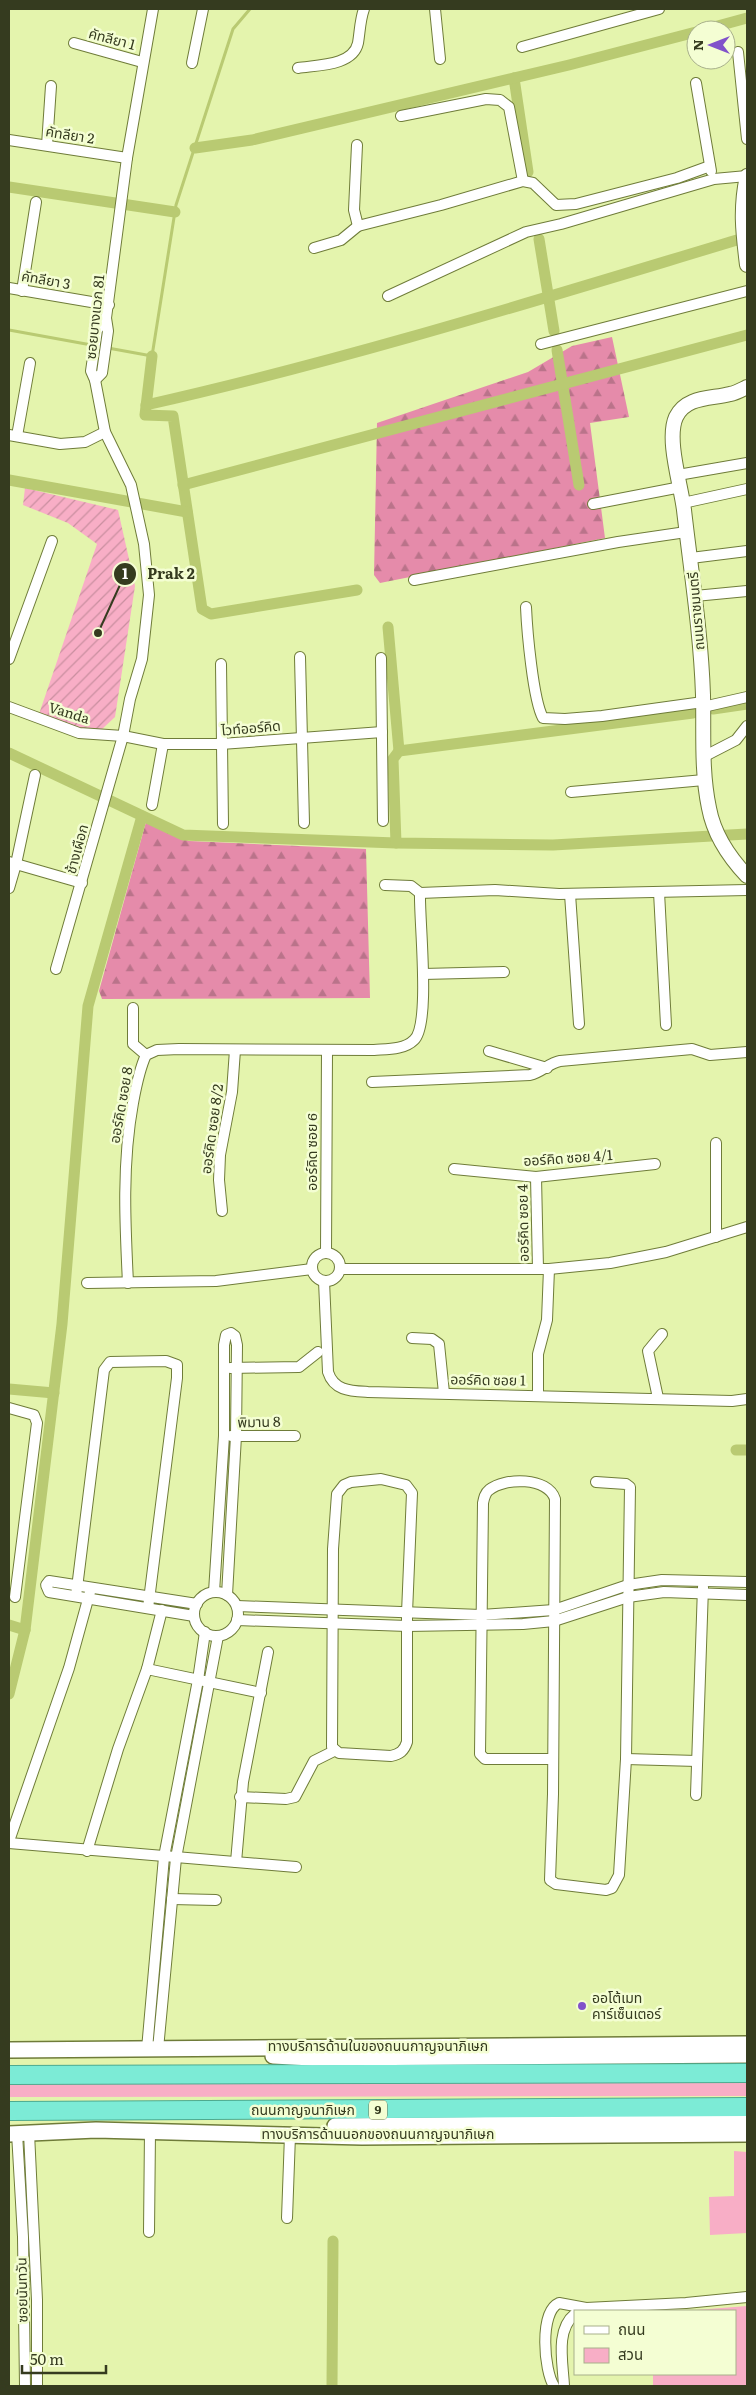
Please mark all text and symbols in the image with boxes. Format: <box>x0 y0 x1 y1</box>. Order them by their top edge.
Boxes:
north arrow <box>686 20 736 70</box>
street label: คัทลียา 1 <box>87 22 138 54</box>
text: N <box>687 39 707 51</box>
street label: คัทลียา 2 <box>44 120 96 148</box>
street label: คัทลียา 3 <box>20 265 72 293</box>
street label: ซอยบางแวก 81 <box>80 273 108 360</box>
callout: Prak 2 <box>112 559 205 589</box>
text: 1 <box>122 561 128 584</box>
text: Prak 2 <box>147 561 195 584</box>
street label: ถนนราชมนตรี <box>682 571 708 651</box>
street label: Vanda <box>46 696 93 728</box>
street label: ไวท์ออร์คิด <box>219 714 281 740</box>
street label: ช้างเผือก <box>60 822 92 876</box>
street label: ออร์คิด ซอย 8 <box>103 1065 137 1145</box>
street label: ออร์คิด ซอย 8/2 <box>195 1083 227 1175</box>
street label: ออร์คิด ซอย 6 <box>301 1113 321 1191</box>
street label: ออร์คิด ซอย 4/1 <box>523 1144 613 1170</box>
street label: ออร์คิด ซอย 4 <box>511 1184 533 1262</box>
street label: ออร์คิด ซอย 1 <box>450 1368 526 1390</box>
street label: พิมาน 8 <box>237 1411 281 1431</box>
place label: ออโต้เมท คาร์เซ็นเตอร์ <box>592 1987 662 2023</box>
marker: ออโต้เมท คาร์เซ็นเตอร์ <box>576 2000 588 2012</box>
street label: ทางบริการด้านในของถนนกาญจนาภิเษก <box>268 2035 488 2055</box>
street label: ถนนกาญจนาภิเษก <box>251 2099 355 2119</box>
road number: 9 <box>369 2100 387 2120</box>
street label: ทางบริการด้านนอกของถนนกาญจนาภิเษก <box>262 2123 494 2143</box>
street label: ซอยนันทวัน <box>10 2257 32 2323</box>
legend <box>574 2310 736 2375</box>
text: ถนน <box>618 2317 645 2340</box>
scale bar <box>22 2342 106 2374</box>
text: สวน <box>618 2342 643 2365</box>
text: 50 m <box>30 2347 64 2370</box>

